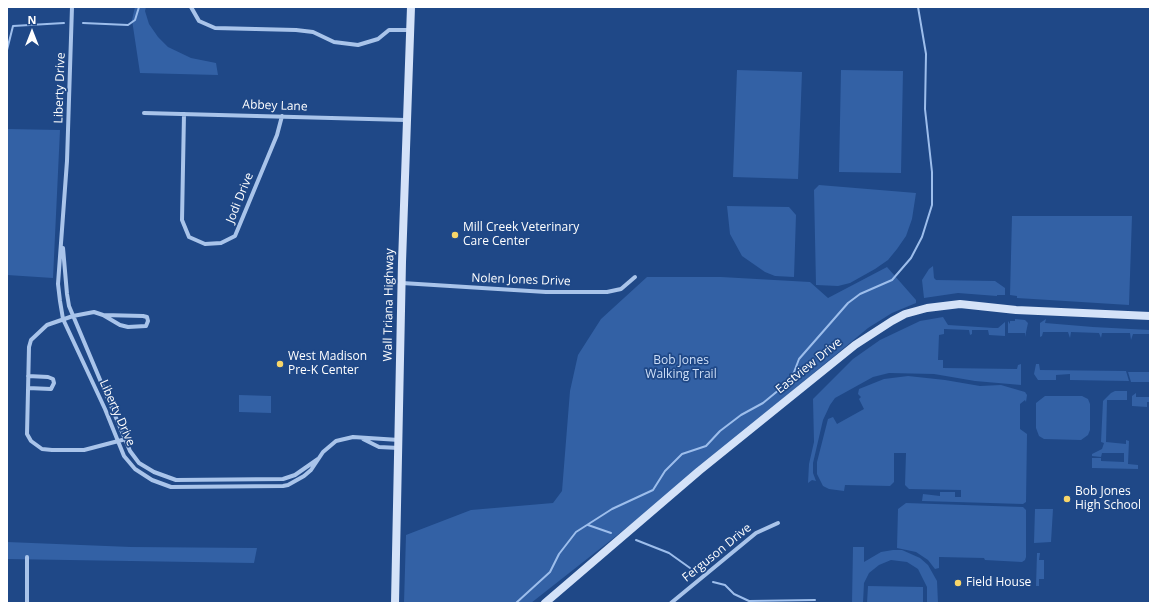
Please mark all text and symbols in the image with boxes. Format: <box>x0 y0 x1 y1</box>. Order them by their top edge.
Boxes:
north arrow <box>12 12 52 52</box>
text: N <box>28 12 36 27</box>
street label: Liberty Drive <box>52 52 68 124</box>
street label: Abbey Lane <box>242 98 308 114</box>
street label: Jodi Drive <box>223 171 257 225</box>
place label: Mill Creek Veterinary Care Center <box>463 221 579 249</box>
marker: Mill Creek Veterinary Care Center <box>450 230 460 240</box>
street label: Wall Triana Highway <box>381 248 397 362</box>
street label: Nolen Jones Drive <box>471 271 571 289</box>
street label: Eastview Drive <box>773 335 845 397</box>
place label: West Madison Pre-K Center <box>288 350 367 378</box>
park label: Bob Jones Walking Trail <box>645 354 717 382</box>
marker: West Madison Pre-K Center <box>275 359 285 369</box>
street label: Liberty Drive <box>96 378 138 448</box>
place label: Bob Jones High School <box>1075 485 1141 513</box>
marker: Bob Jones High School <box>1062 494 1072 504</box>
street label: Ferguson Drive <box>680 521 754 585</box>
place label: Field House <box>966 576 1031 590</box>
marker: Field House <box>953 578 963 588</box>

